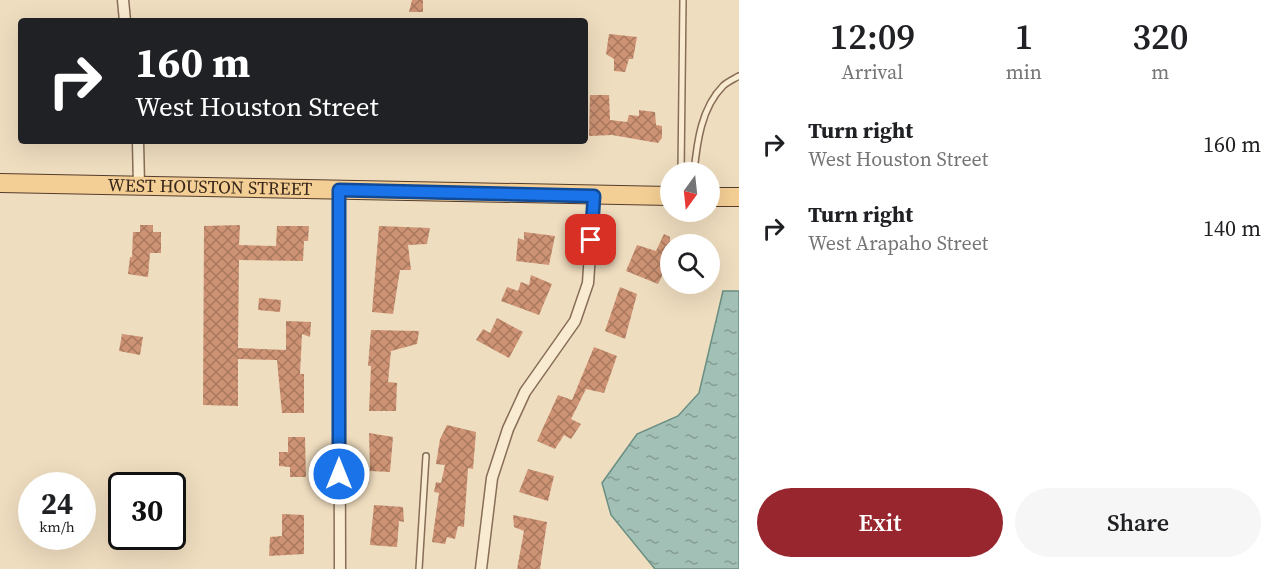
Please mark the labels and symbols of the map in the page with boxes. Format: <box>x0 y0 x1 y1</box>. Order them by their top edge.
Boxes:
north arrow <box>660 162 720 222</box>
street label: WEST HOUSTON STREET <box>107 172 313 201</box>
pin <box>565 214 616 265</box>
position arrow <box>307 442 371 506</box>
speed limit sign: 30 <box>108 472 186 550</box>

